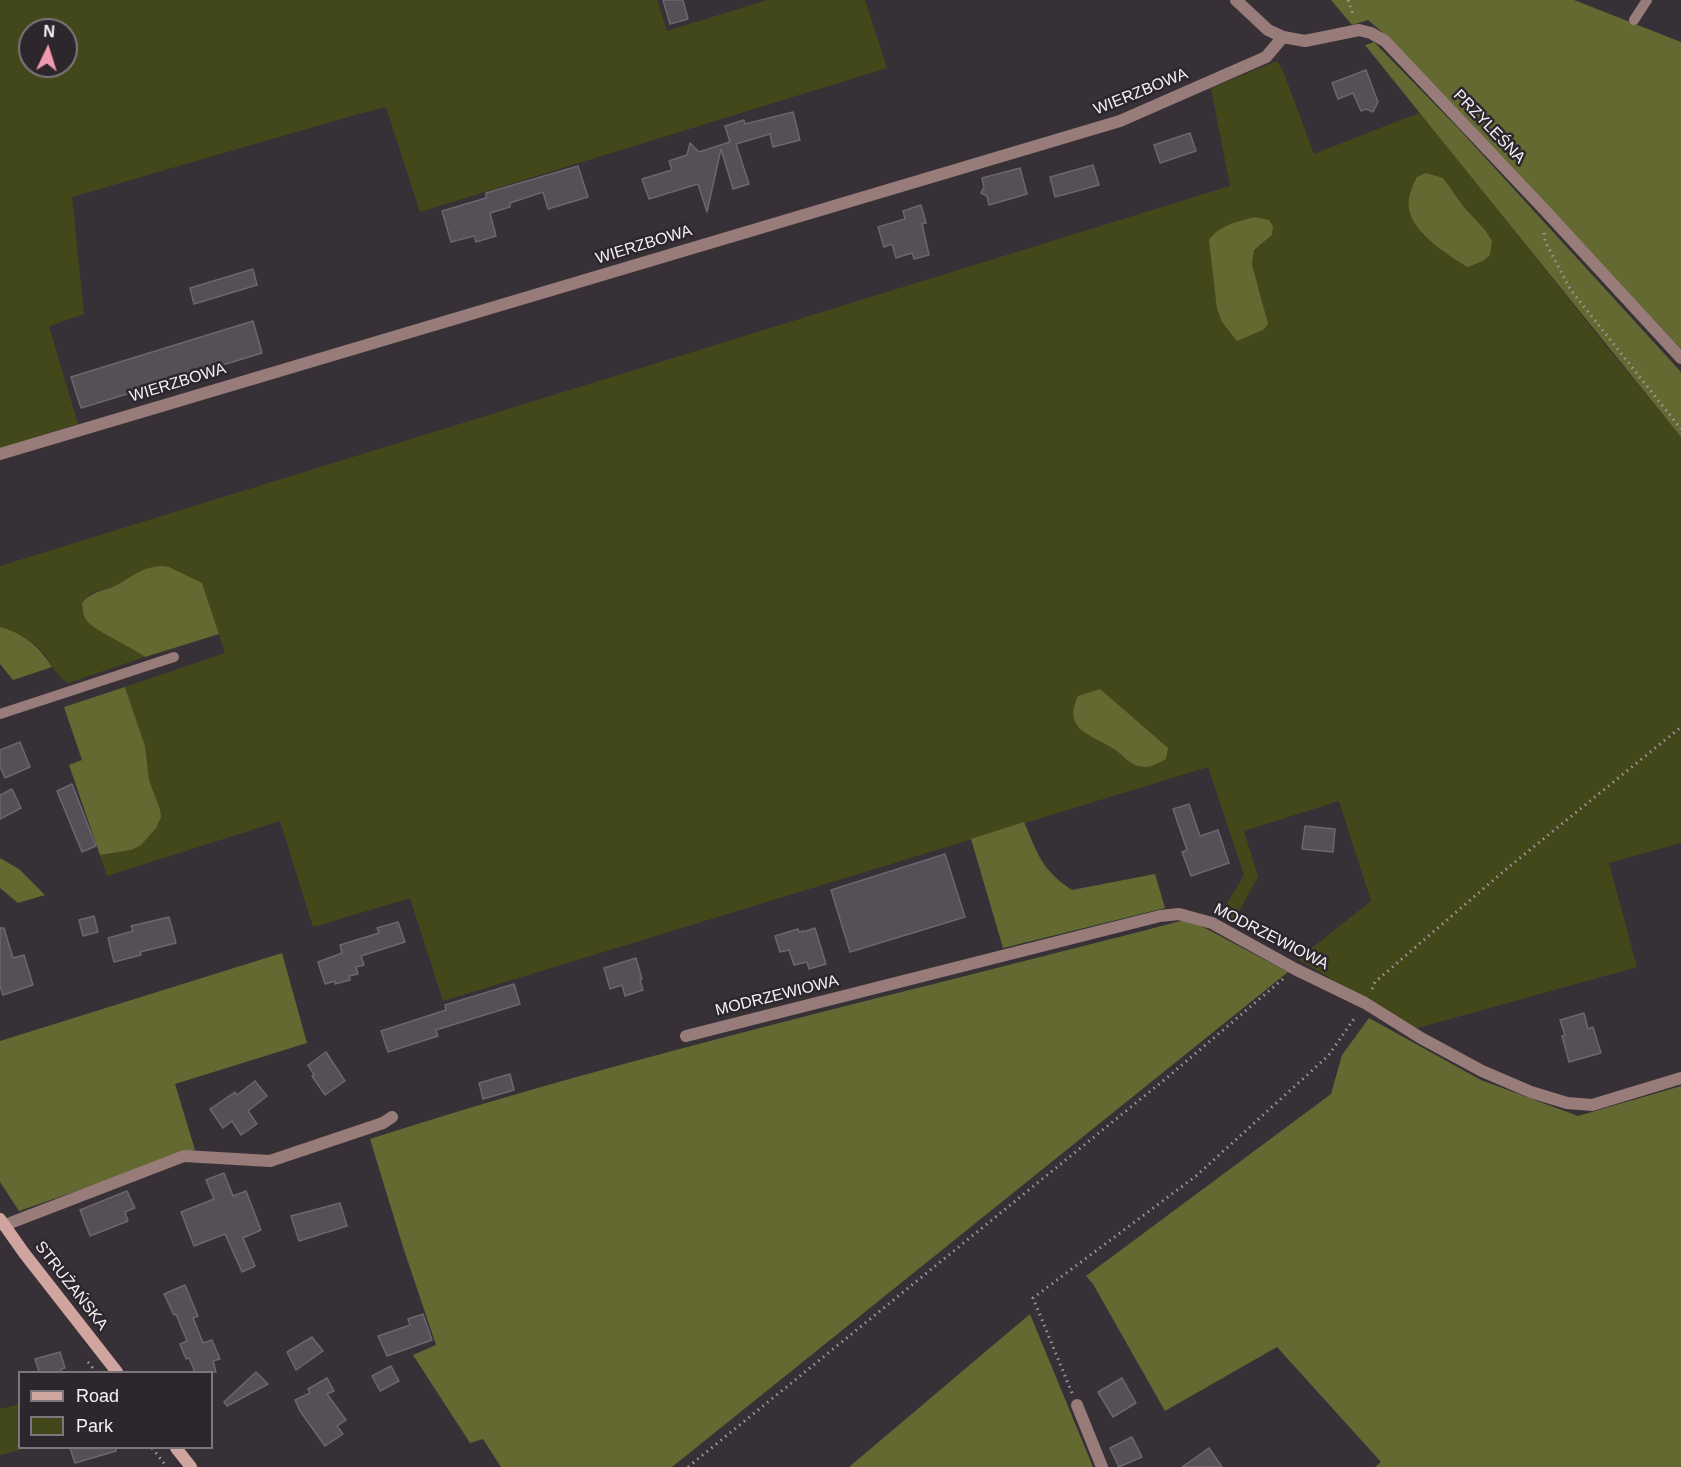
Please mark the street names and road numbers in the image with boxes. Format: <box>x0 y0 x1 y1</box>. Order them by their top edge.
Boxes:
street label: WIERZBOWA <box>1091 64 1191 120</box>
street label: PRZYLEŚNA <box>1449 86 1529 168</box>
street label: WIERZBOWA <box>593 221 695 269</box>
street label: WIERZBOWA <box>127 359 229 407</box>
street label: MODRZEWIOWA <box>1210 900 1332 974</box>
street label: MODRZEWIOWA <box>713 971 841 1021</box>
street label: STRUŻAŃSKA <box>30 1238 112 1334</box>

